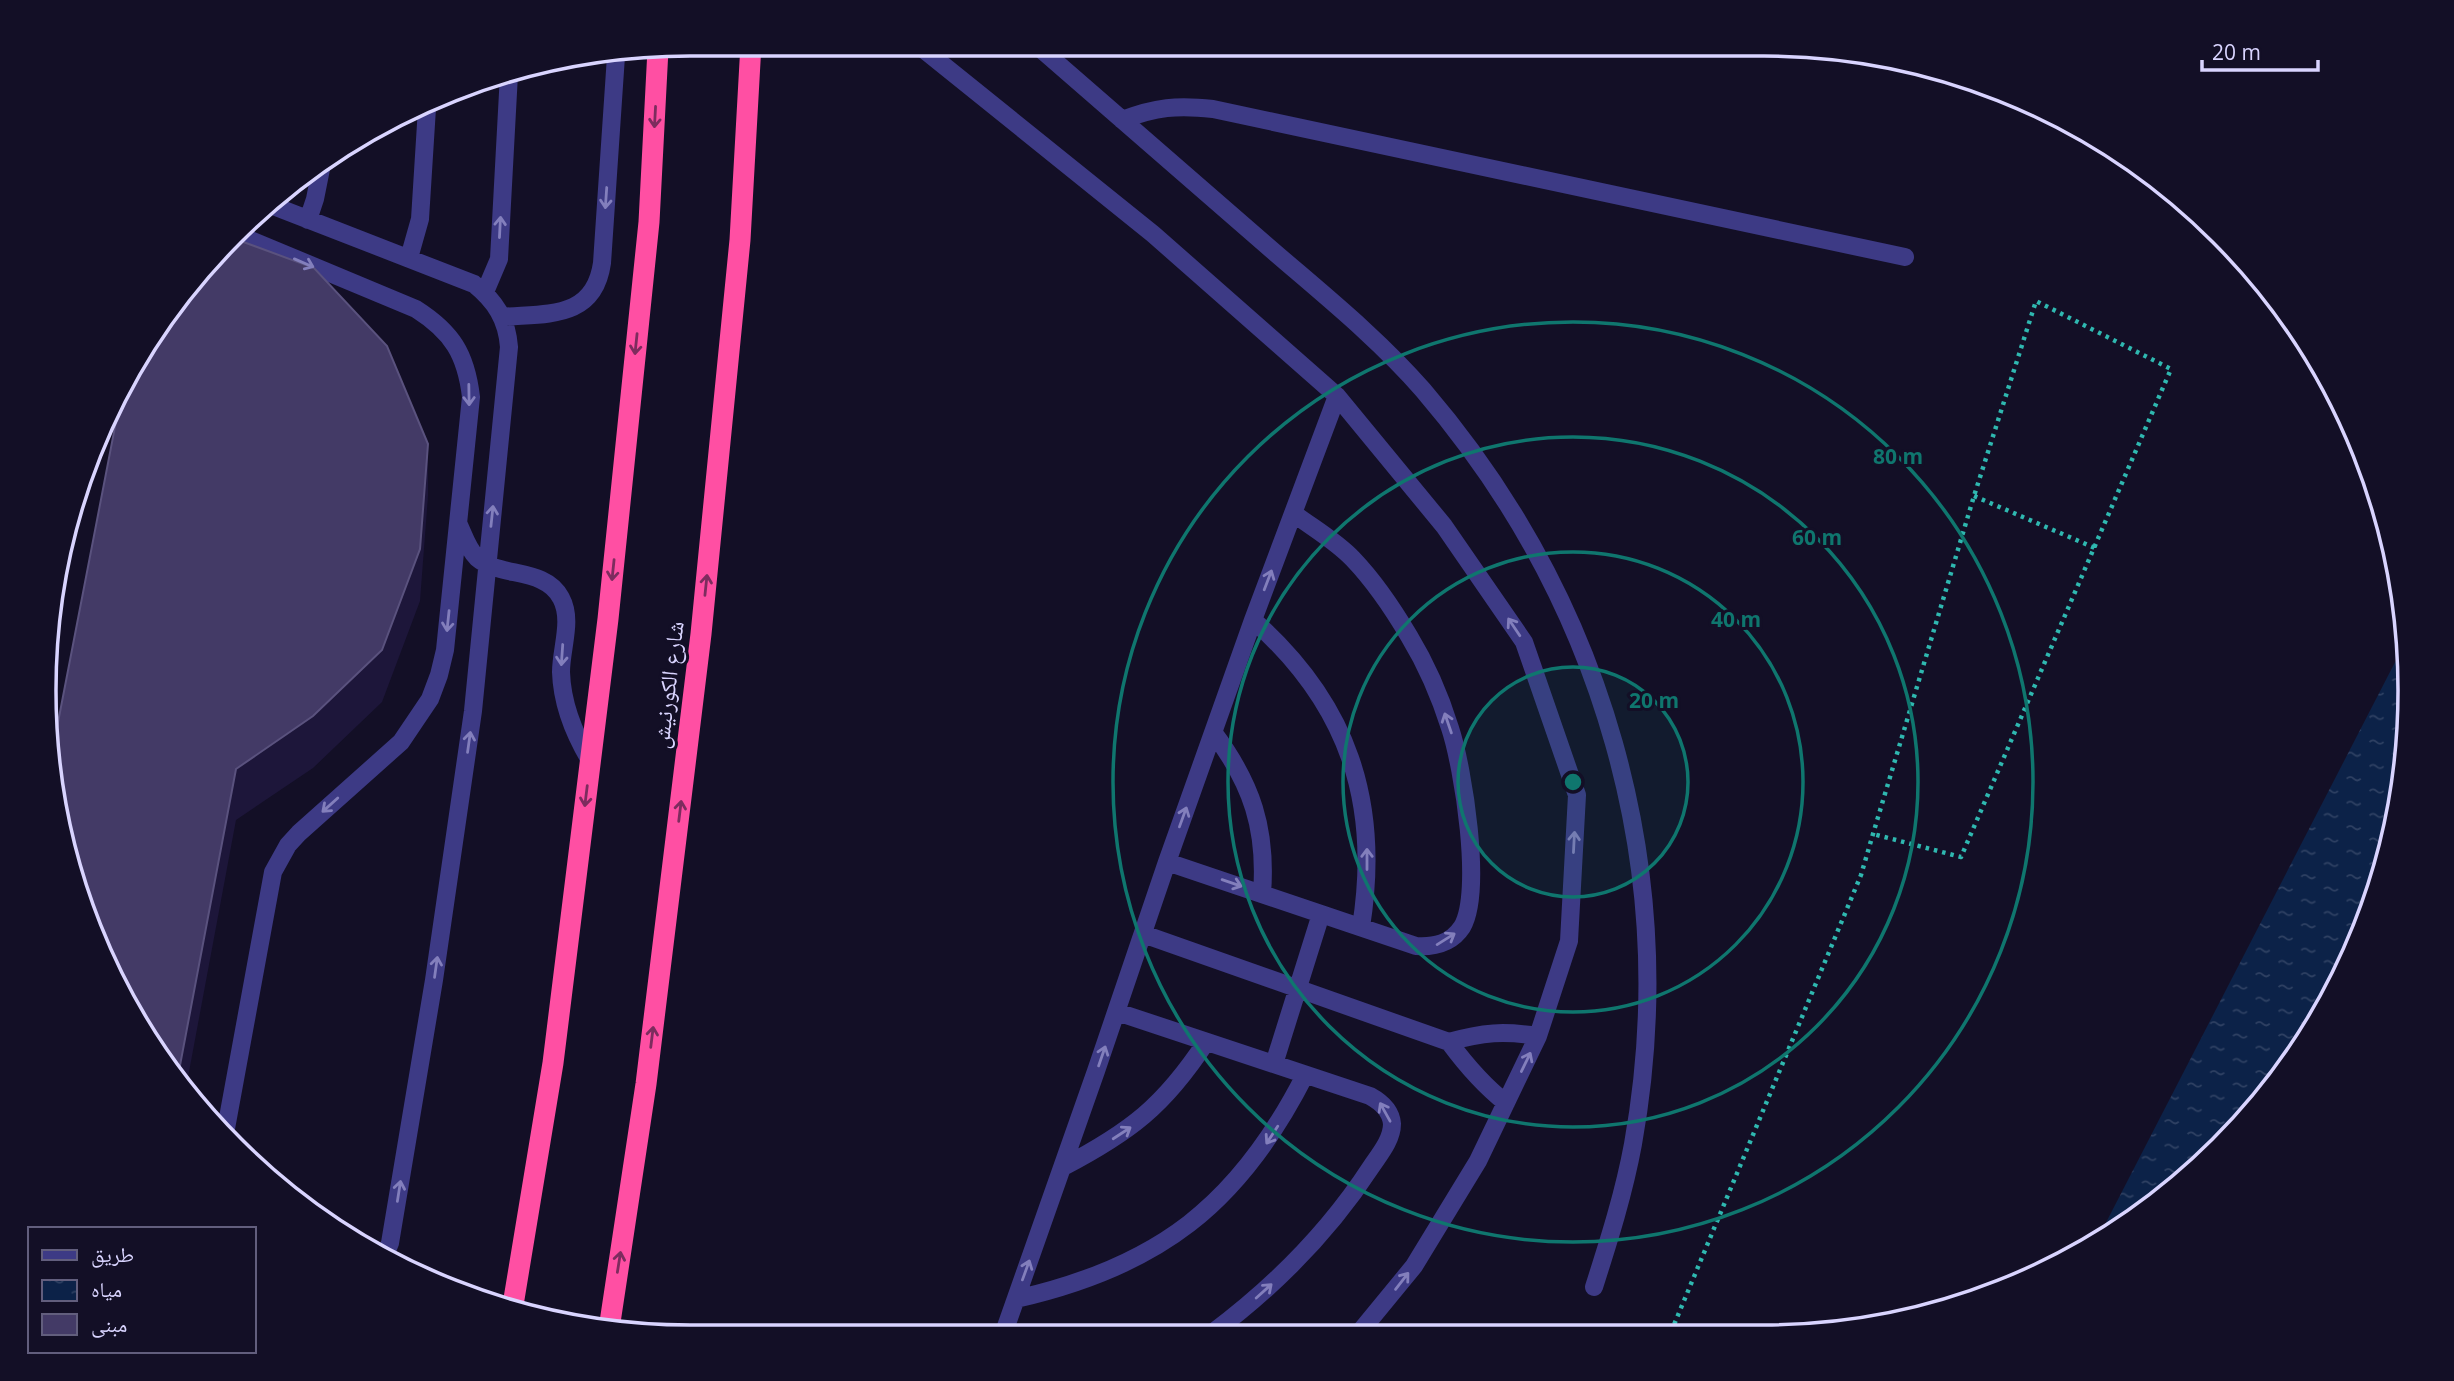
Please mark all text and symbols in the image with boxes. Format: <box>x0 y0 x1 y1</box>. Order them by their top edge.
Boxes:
scale bar <box>2202 28 2318 72</box>
text: 20 m <box>2212 38 2261 66</box>
one-way arrow <box>648 105 661 128</box>
one-way arrow <box>600 186 613 209</box>
one-way arrow <box>494 216 507 239</box>
one-way arrow <box>293 257 315 270</box>
one-way arrow <box>630 332 643 355</box>
one-way arrow <box>463 383 476 406</box>
text: 80 m <box>1873 442 1923 470</box>
one-way arrow <box>486 505 499 527</box>
text: 60 m <box>1792 523 1842 551</box>
one-way arrow <box>606 558 619 581</box>
one-way arrow <box>1263 570 1276 592</box>
one-way arrow <box>700 574 713 597</box>
text: 40 m <box>1711 605 1761 633</box>
one-way arrow <box>441 609 454 632</box>
one-way arrow <box>1506 618 1521 637</box>
street label: شارع الكورنيش <box>643 619 691 750</box>
one-way arrow <box>555 643 568 665</box>
text: 20 m <box>1629 686 1679 714</box>
one-way arrow <box>1441 712 1454 734</box>
one-way arrow <box>462 731 475 754</box>
centre of rings <box>1561 770 1585 794</box>
one-way arrow <box>580 784 593 807</box>
one-way arrow <box>321 797 339 813</box>
one-way arrow <box>673 800 686 823</box>
one-way arrow <box>1178 807 1190 829</box>
one-way arrow <box>1568 831 1581 854</box>
one-way arrow <box>1360 848 1374 871</box>
one-way arrow <box>1220 878 1242 890</box>
one-way arrow <box>1436 932 1456 946</box>
one-way arrow <box>430 956 443 979</box>
one-way arrow <box>645 1026 658 1049</box>
one-way arrow <box>1097 1045 1109 1067</box>
one-way arrow <box>1519 1052 1533 1073</box>
one-way arrow <box>1378 1102 1392 1122</box>
one-way arrow <box>1264 1124 1278 1144</box>
one-way arrow <box>1112 1126 1131 1141</box>
one-way arrow <box>393 1180 406 1203</box>
legend <box>28 1227 256 1353</box>
text: طريق <box>91 1240 134 1268</box>
one-way arrow <box>613 1251 626 1274</box>
one-way arrow <box>1021 1260 1033 1282</box>
one-way arrow <box>1395 1272 1410 1290</box>
text: مياه <box>91 1275 122 1303</box>
one-way arrow <box>1255 1283 1272 1300</box>
text: مبنى <box>91 1310 127 1338</box>

